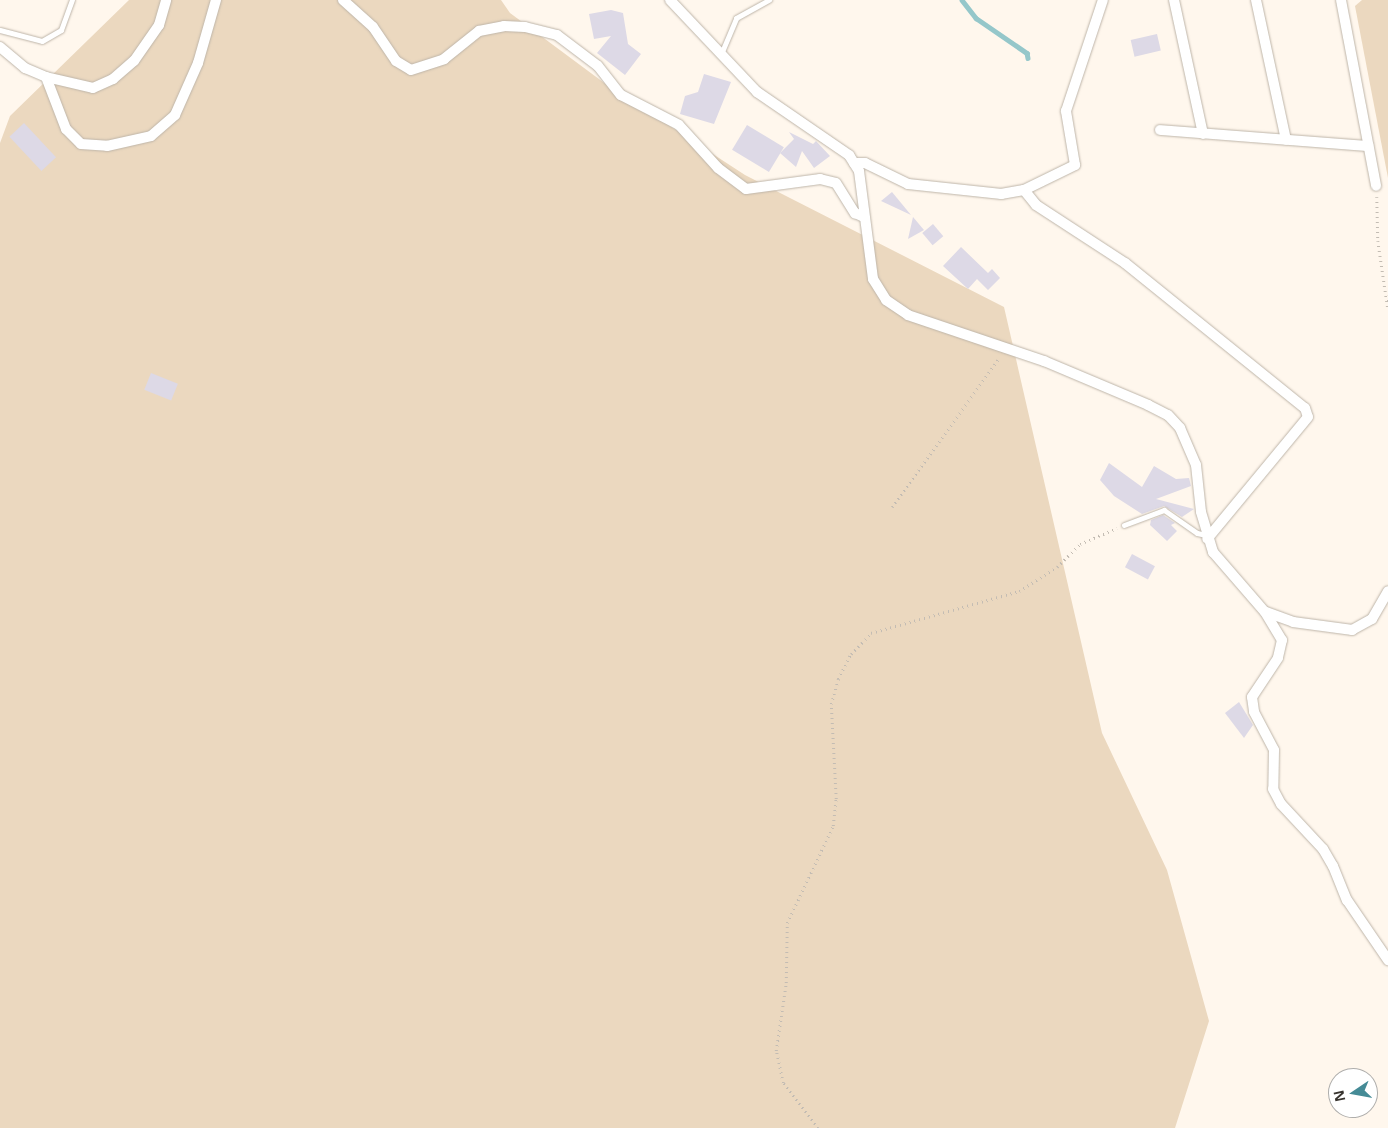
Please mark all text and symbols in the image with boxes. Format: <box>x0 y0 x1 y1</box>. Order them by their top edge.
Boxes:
north arrow <box>1328 1068 1378 1118</box>
text: N <box>1328 1088 1349 1104</box>

